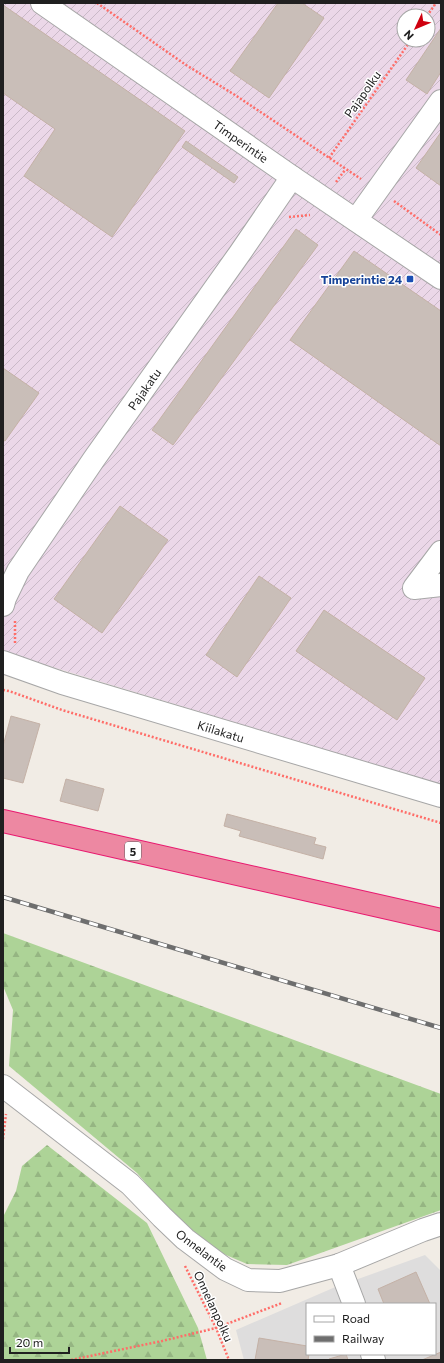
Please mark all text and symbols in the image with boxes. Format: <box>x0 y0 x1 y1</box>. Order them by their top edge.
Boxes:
north arrow <box>396 8 436 48</box>
text: N <box>401 28 416 43</box>
street label: Pajapolku <box>341 68 383 120</box>
street label: Timperintie <box>211 117 271 165</box>
place label: Timperintie 24 <box>321 272 403 286</box>
marker: Timperintie 24 <box>405 274 415 284</box>
street label: Pajakatu <box>125 366 163 412</box>
street label: Kiilakatu <box>196 717 246 745</box>
road number: 5 <box>125 842 141 860</box>
street label: Onnelantie <box>174 1226 230 1274</box>
street label: Onnelanpolku <box>191 1268 237 1344</box>
legend <box>306 1303 436 1355</box>
text: Road <box>342 1311 370 1325</box>
scale bar <box>10 1329 69 1355</box>
text: Railway <box>342 1331 384 1345</box>
text: 20 m <box>16 1335 43 1349</box>

